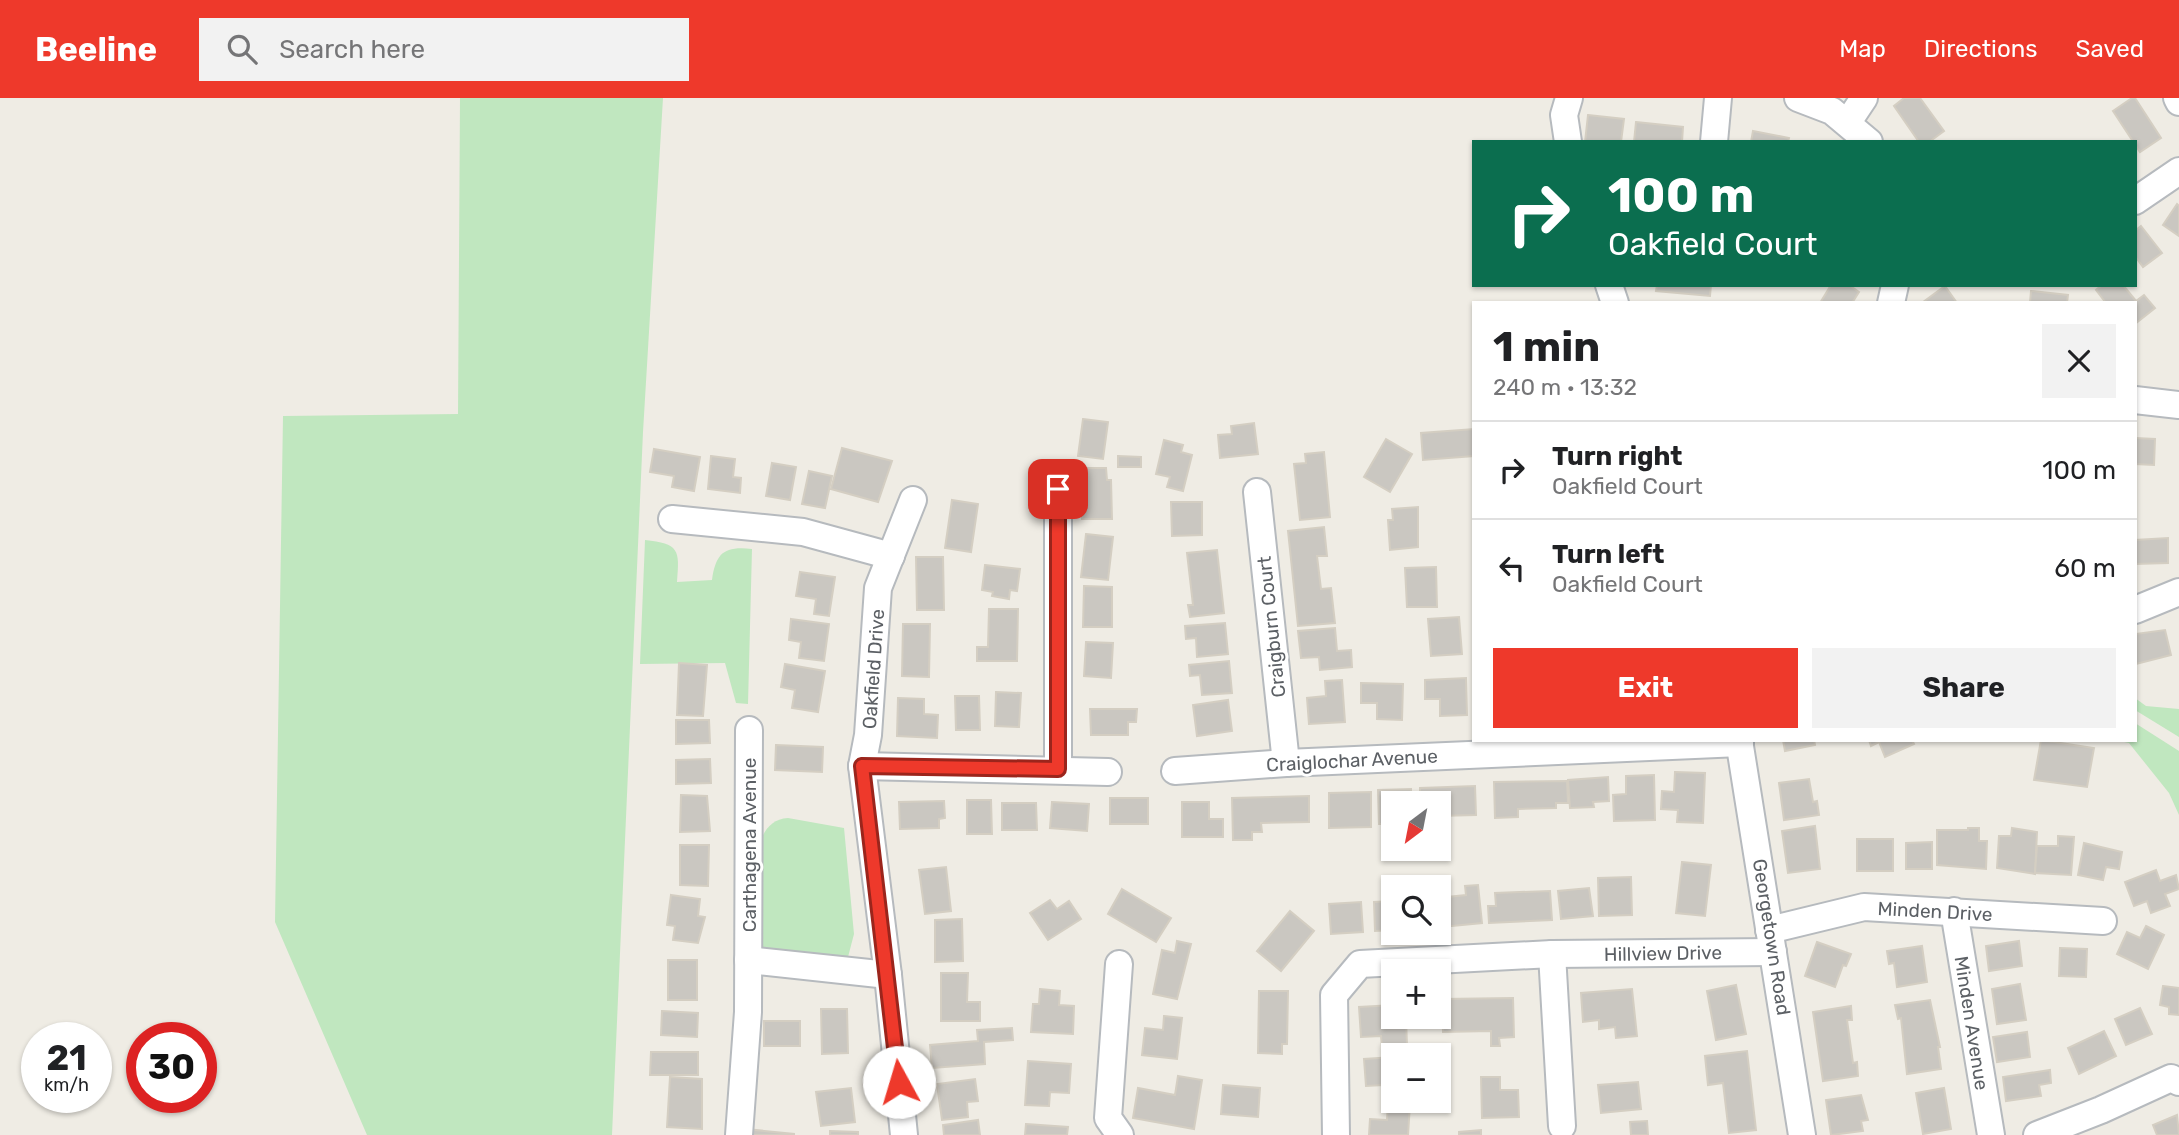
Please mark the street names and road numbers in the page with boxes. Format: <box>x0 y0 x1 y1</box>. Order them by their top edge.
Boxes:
street label: Craigburn Court <box>1253 555 1290 699</box>
street label: Oakfield Drive <box>858 608 889 730</box>
street label: Craiglochar Avenue <box>1266 745 1438 776</box>
street label: Carthagena Avenue <box>738 758 761 932</box>
street label: Georgetown Road <box>1748 857 1795 1017</box>
street label: Minden Drive <box>1877 897 1993 926</box>
street label: Hillview Drive <box>1604 941 1722 966</box>
street label: Minden Avenue <box>1950 954 1993 1092</box>

